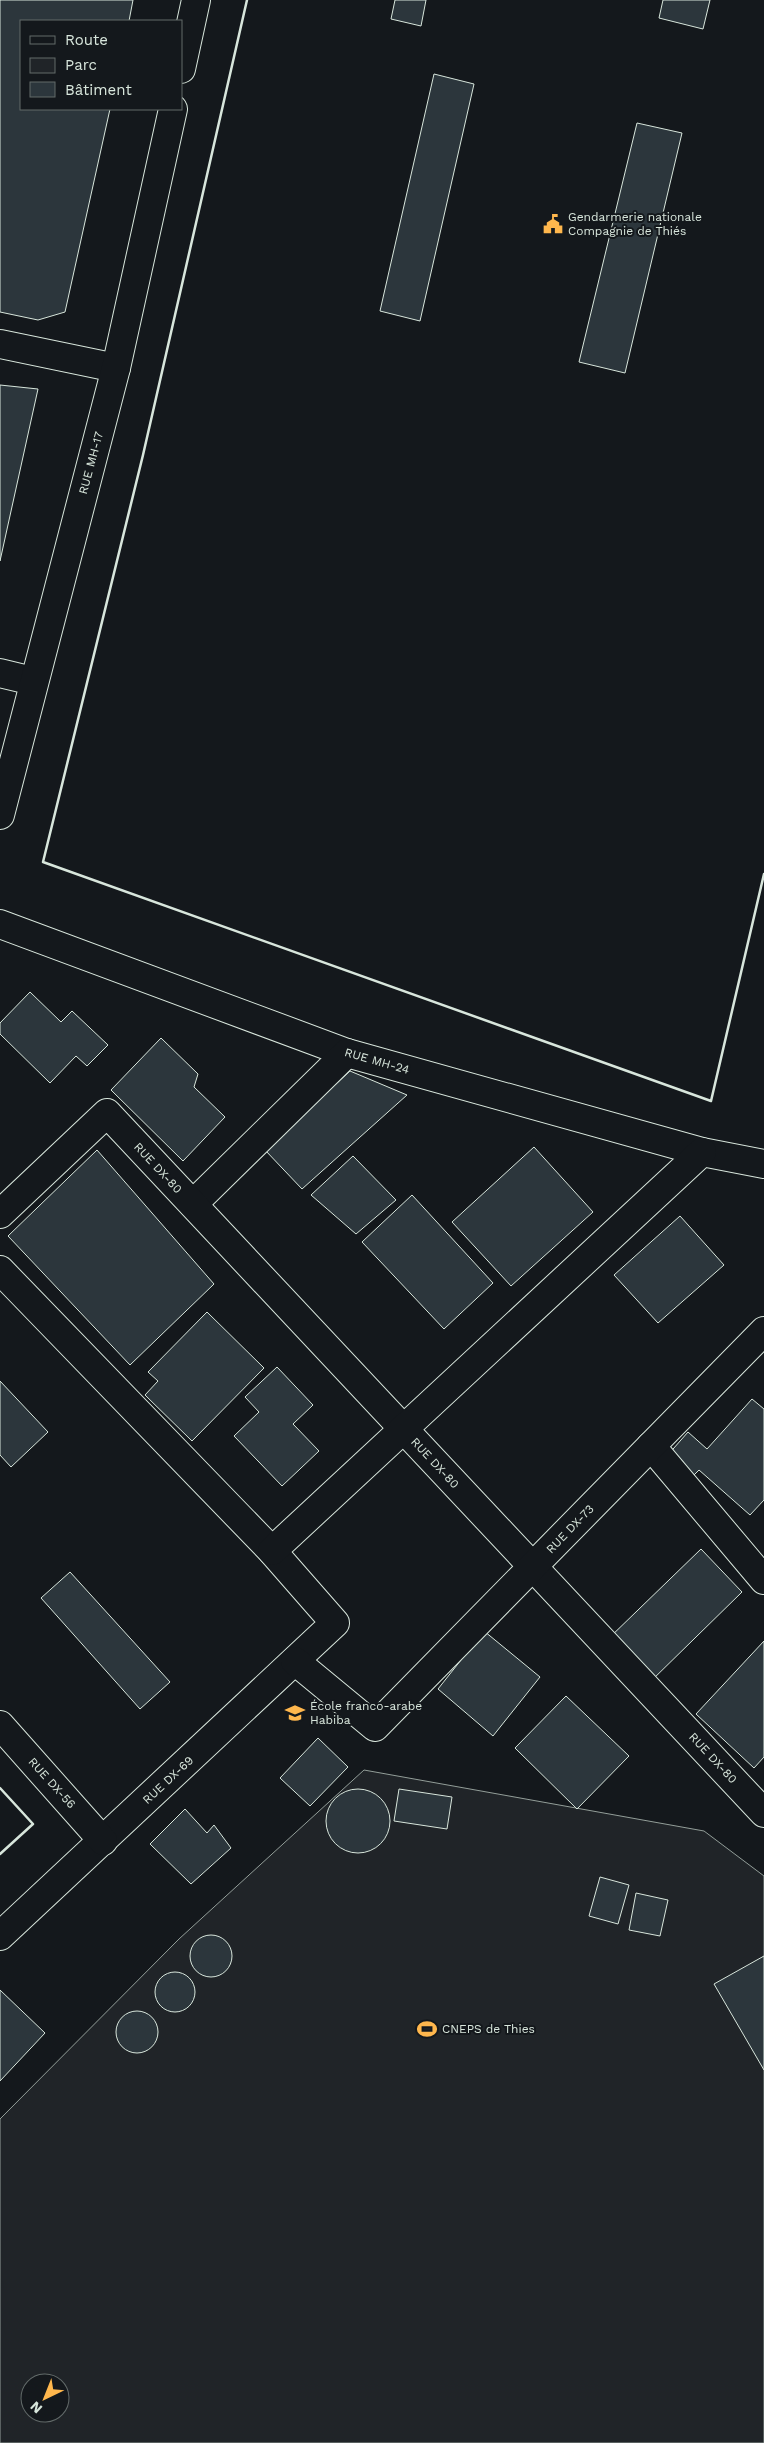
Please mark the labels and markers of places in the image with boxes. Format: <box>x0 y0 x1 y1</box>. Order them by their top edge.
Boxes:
place label: Gendarmerie nationale Compagnie de Thiés <box>568 210 702 238</box>
public building icon: Gendarmerie nationale Compagnie de Thiés <box>542 213 564 235</box>
place label: École franco-arabe Habiba <box>310 1699 422 1727</box>
school or university icon: École franco-arabe Habiba <box>284 1702 306 1724</box>
sports icon: CNEPS de Thies <box>416 2018 438 2040</box>
place label: CNEPS de Thies <box>442 2022 535 2036</box>

